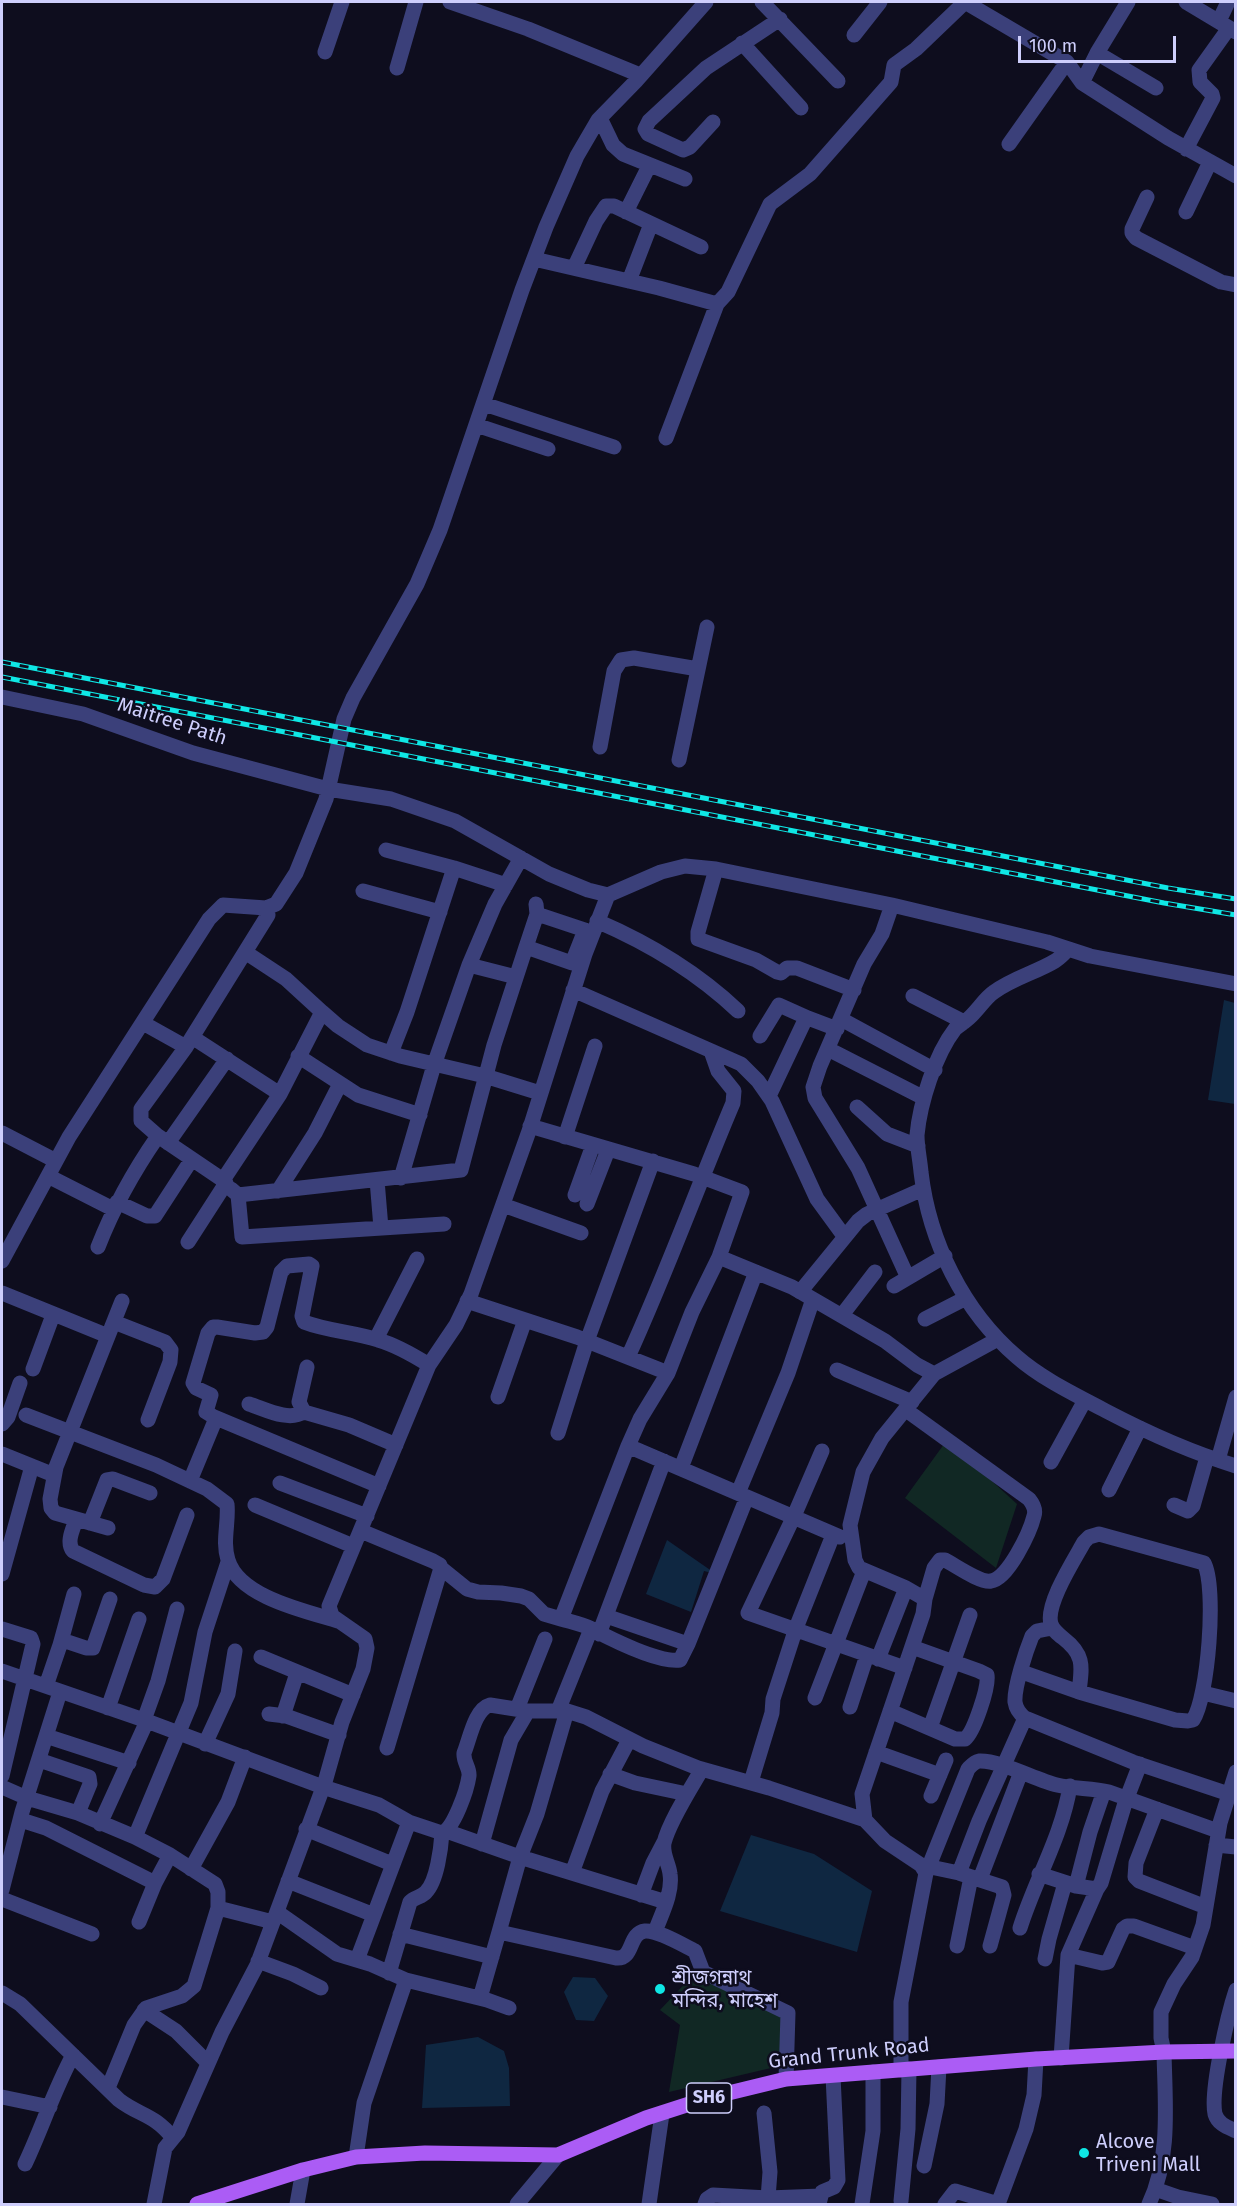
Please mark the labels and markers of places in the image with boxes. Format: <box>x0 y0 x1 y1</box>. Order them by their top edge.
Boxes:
place label: শ্রীজগন্নাথ মন্দির, মাহেশ <box>672 1966 778 2013</box>
marker: শ্রীজগন্নাথ মন্দির, মাহেশ <box>653 1982 667 1996</box>
place label: Alcove Triveni Mall <box>1096 2130 1200 2177</box>
marker: Alcove Triveni Mall <box>1077 2146 1091 2160</box>

